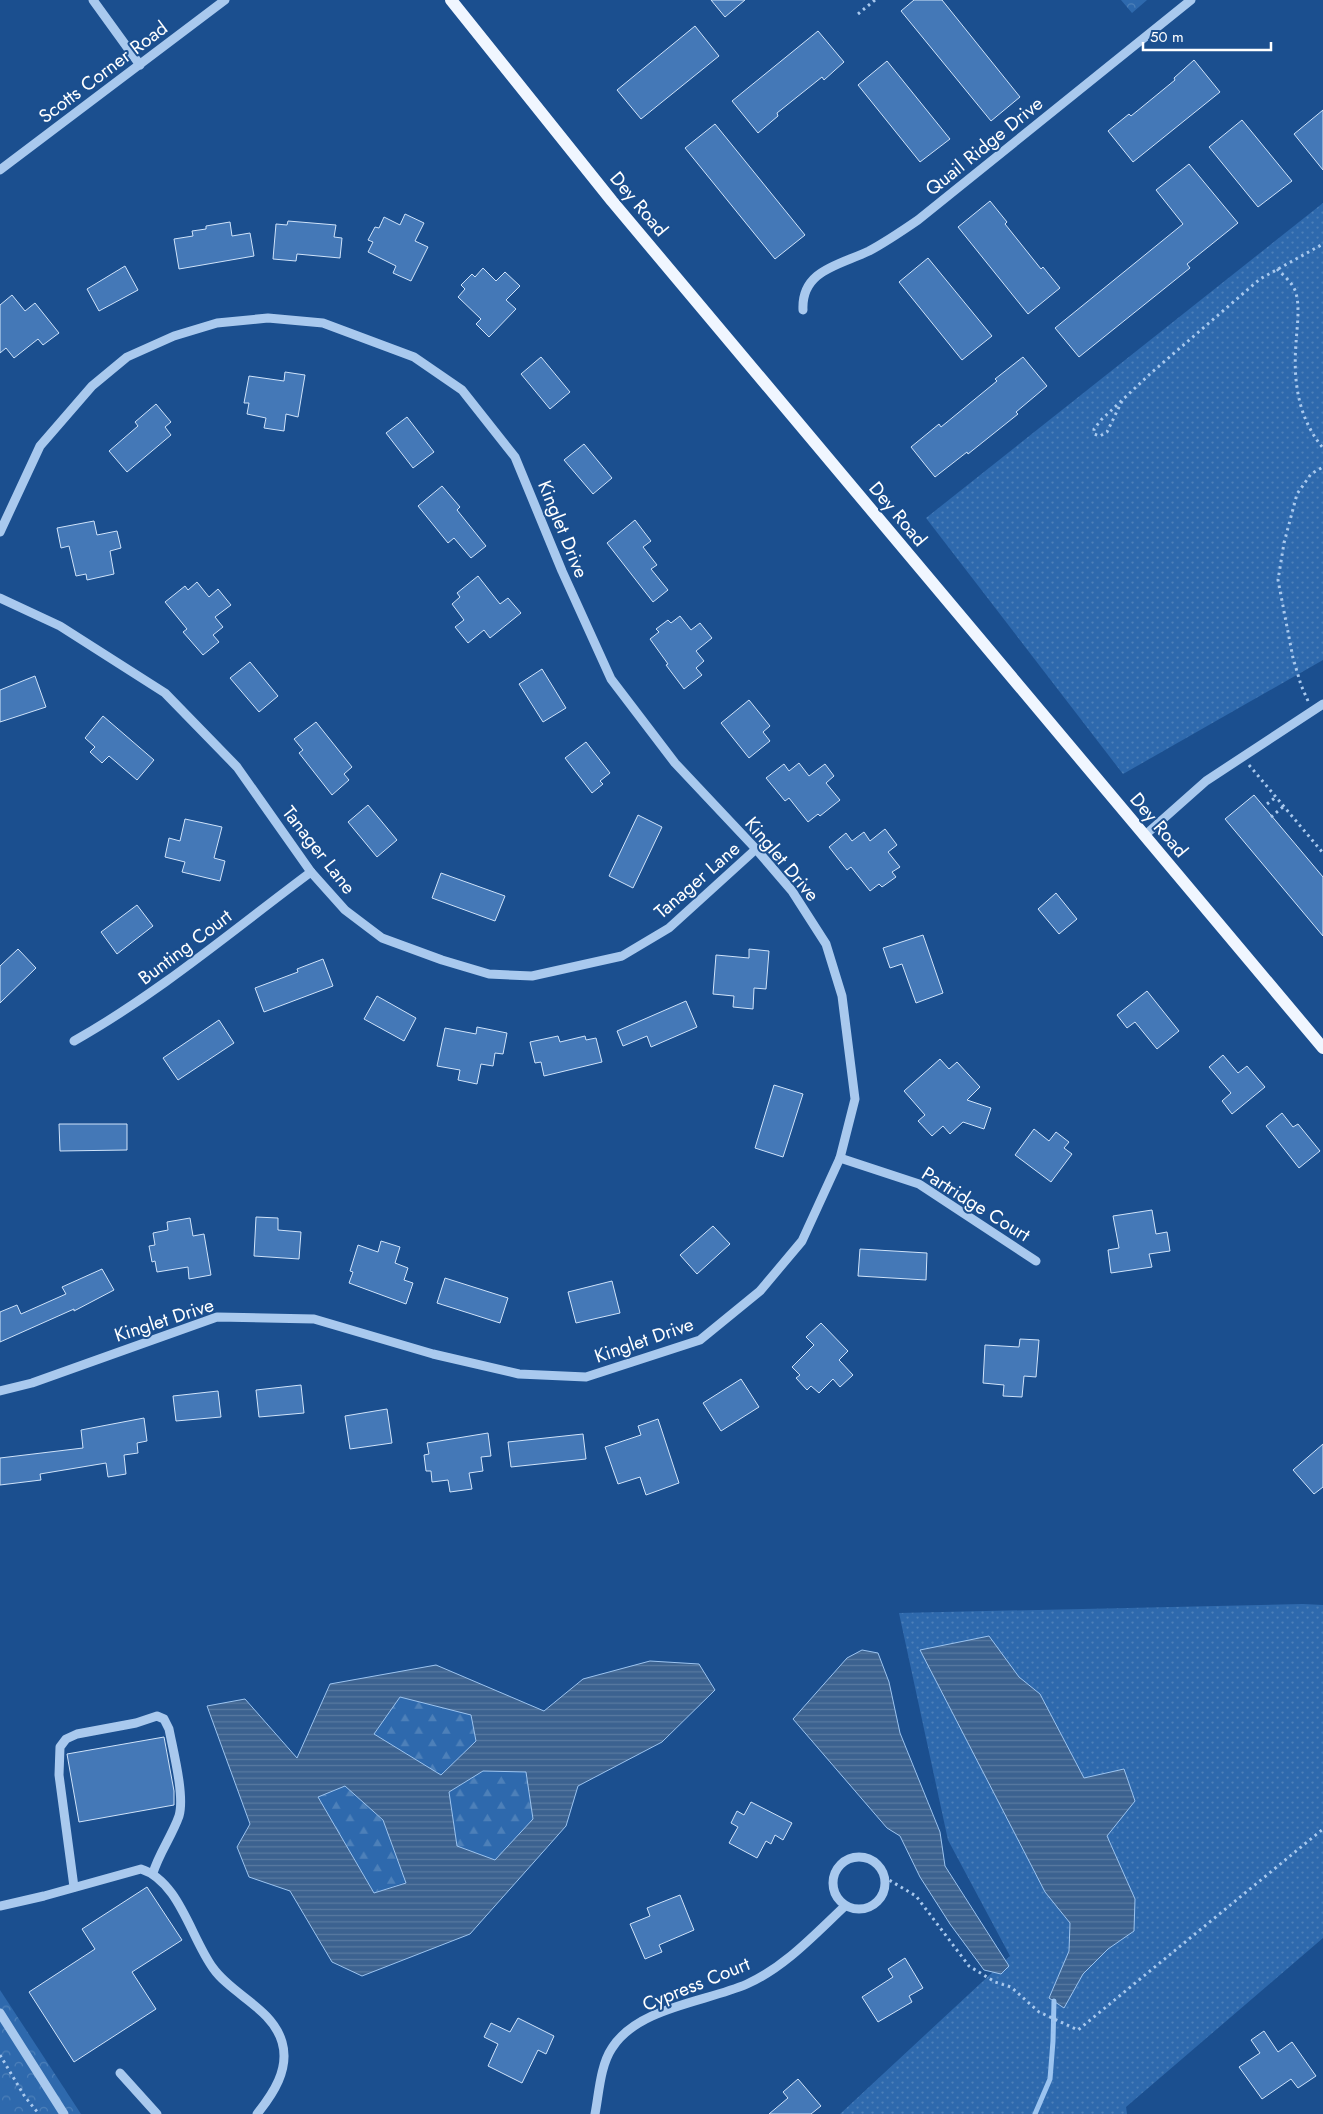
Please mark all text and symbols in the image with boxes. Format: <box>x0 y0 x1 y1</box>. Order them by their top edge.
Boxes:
street label: Scotts Corner Road <box>33 15 173 129</box>
scale bar <box>1143 20 1270 52</box>
text: 50 m <box>1150 26 1184 48</box>
street label: Quail Ridge Drive <box>920 90 1049 202</box>
street label: Dey Road <box>604 166 674 242</box>
street label: Kinglet Drive <box>531 476 595 582</box>
street label: Dey Road <box>863 476 933 552</box>
street label: Dey Road <box>1124 787 1194 863</box>
street label: Tanager Lane <box>276 800 362 900</box>
street label: Kinglet Drive <box>739 811 826 907</box>
street label: Tanager Lane <box>648 835 746 925</box>
street label: Bunting Court <box>133 903 238 991</box>
street label: Partridge Court <box>917 1160 1036 1248</box>
street label: Kinglet Drive <box>111 1291 217 1349</box>
street label: Kinglet Drive <box>591 1310 697 1370</box>
street label: Cypress Court <box>638 1950 754 2018</box>

